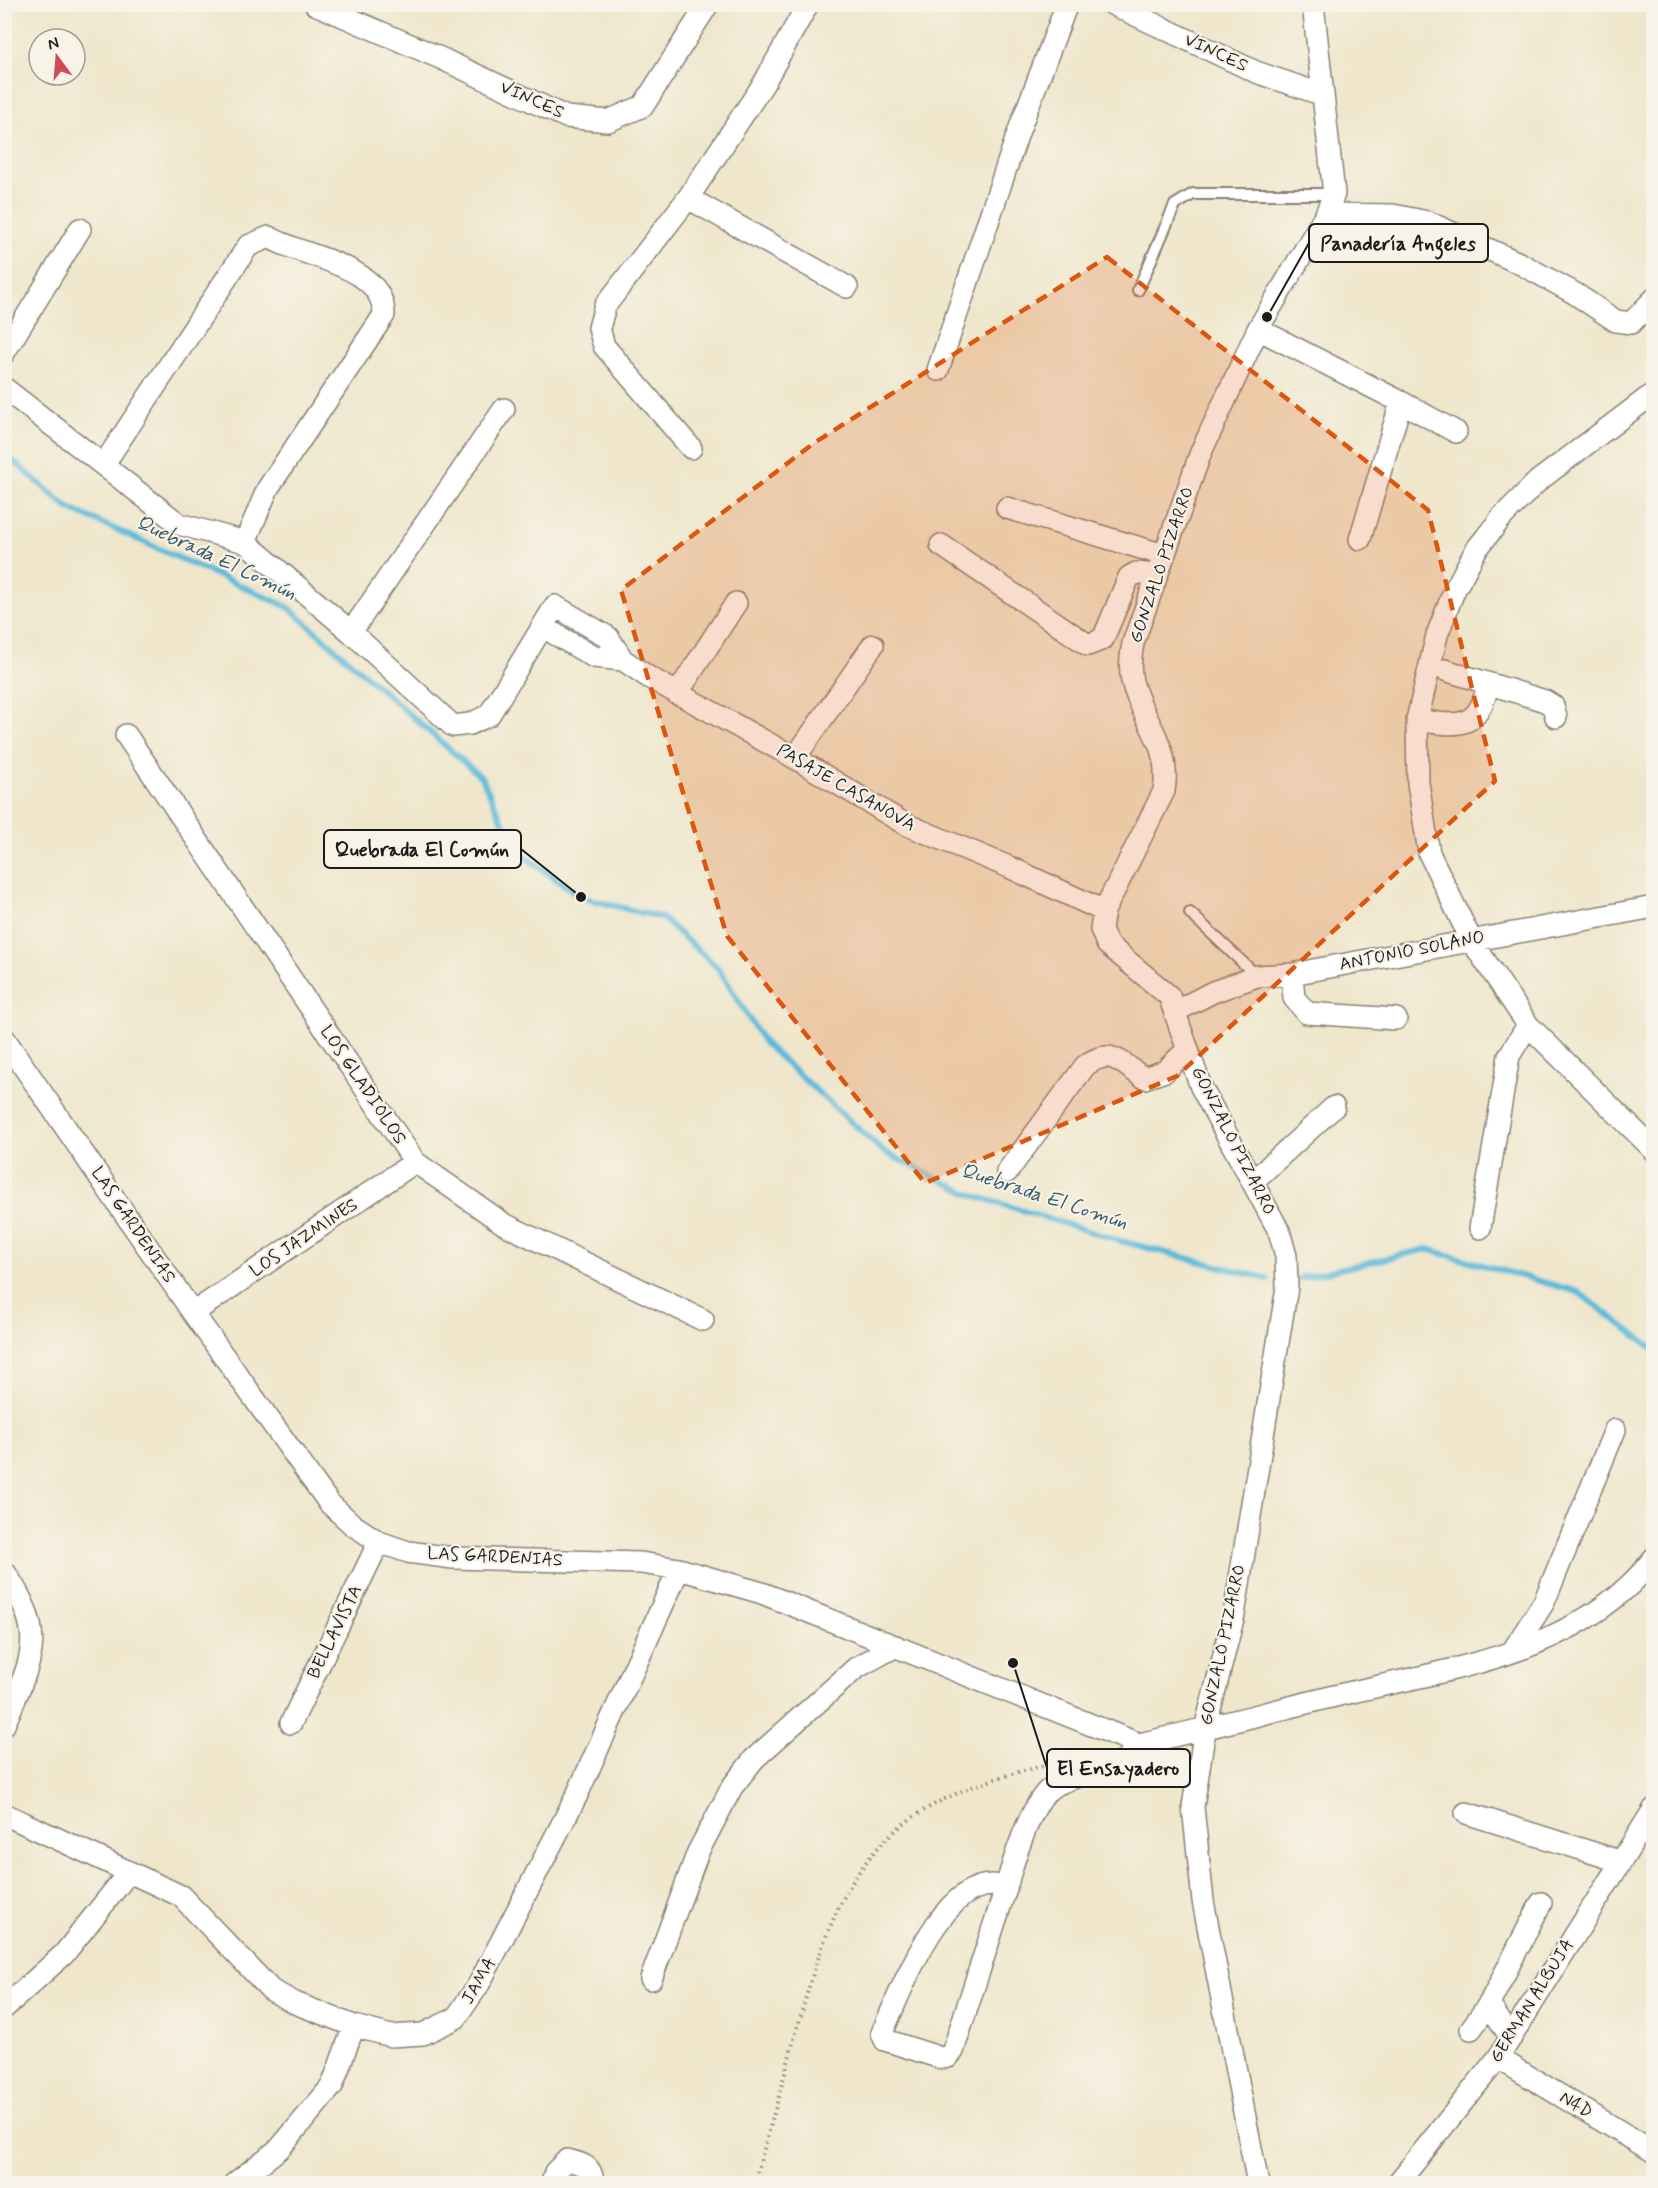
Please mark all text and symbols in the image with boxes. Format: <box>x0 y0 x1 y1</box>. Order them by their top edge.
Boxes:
north arrow <box>27 27 87 87</box>
street label: VINCES <box>1180 28 1252 78</box>
text: N <box>45 32 61 56</box>
street label: VINCES <box>496 75 568 125</box>
callout: Panadería Angeles <box>1309 224 1488 262</box>
text: Panadería Angeles <box>1320 231 1476 260</box>
street label: GONZALO PIZARRO <box>1124 484 1200 646</box>
water label: Quebrada El Común <box>131 509 301 607</box>
street label: PASAJE CASANOVA <box>772 738 920 838</box>
callout: Quebrada El Común <box>324 830 521 868</box>
text: Quebrada El Común <box>335 837 509 864</box>
street label: ANTONIO SOLANO <box>1337 925 1487 977</box>
street label: LOS GLADIOLOS <box>314 1021 412 1149</box>
street label: GONZALO PIZARRO <box>1185 1063 1281 1219</box>
water label: Quebrada El Común <box>957 1157 1131 1237</box>
street label: LAS GARDENIAS <box>85 1162 181 1288</box>
street label: LOS JAZMINES <box>245 1193 363 1283</box>
street label: LAS GARDENIAS <box>427 1541 563 1573</box>
street label: GONZALO PIZARRO <box>1194 1562 1252 1728</box>
street label: BELLAVISTA <box>302 1581 368 1683</box>
callout: El Ensayadero <box>1047 1749 1190 1787</box>
text: El Ensayadero <box>1057 1756 1179 1783</box>
street label: GERMAN ALBUJA <box>1484 1934 1580 2068</box>
street label: JAMA <box>456 1953 502 2009</box>
street label: N4D <box>1555 2086 1597 2124</box>

